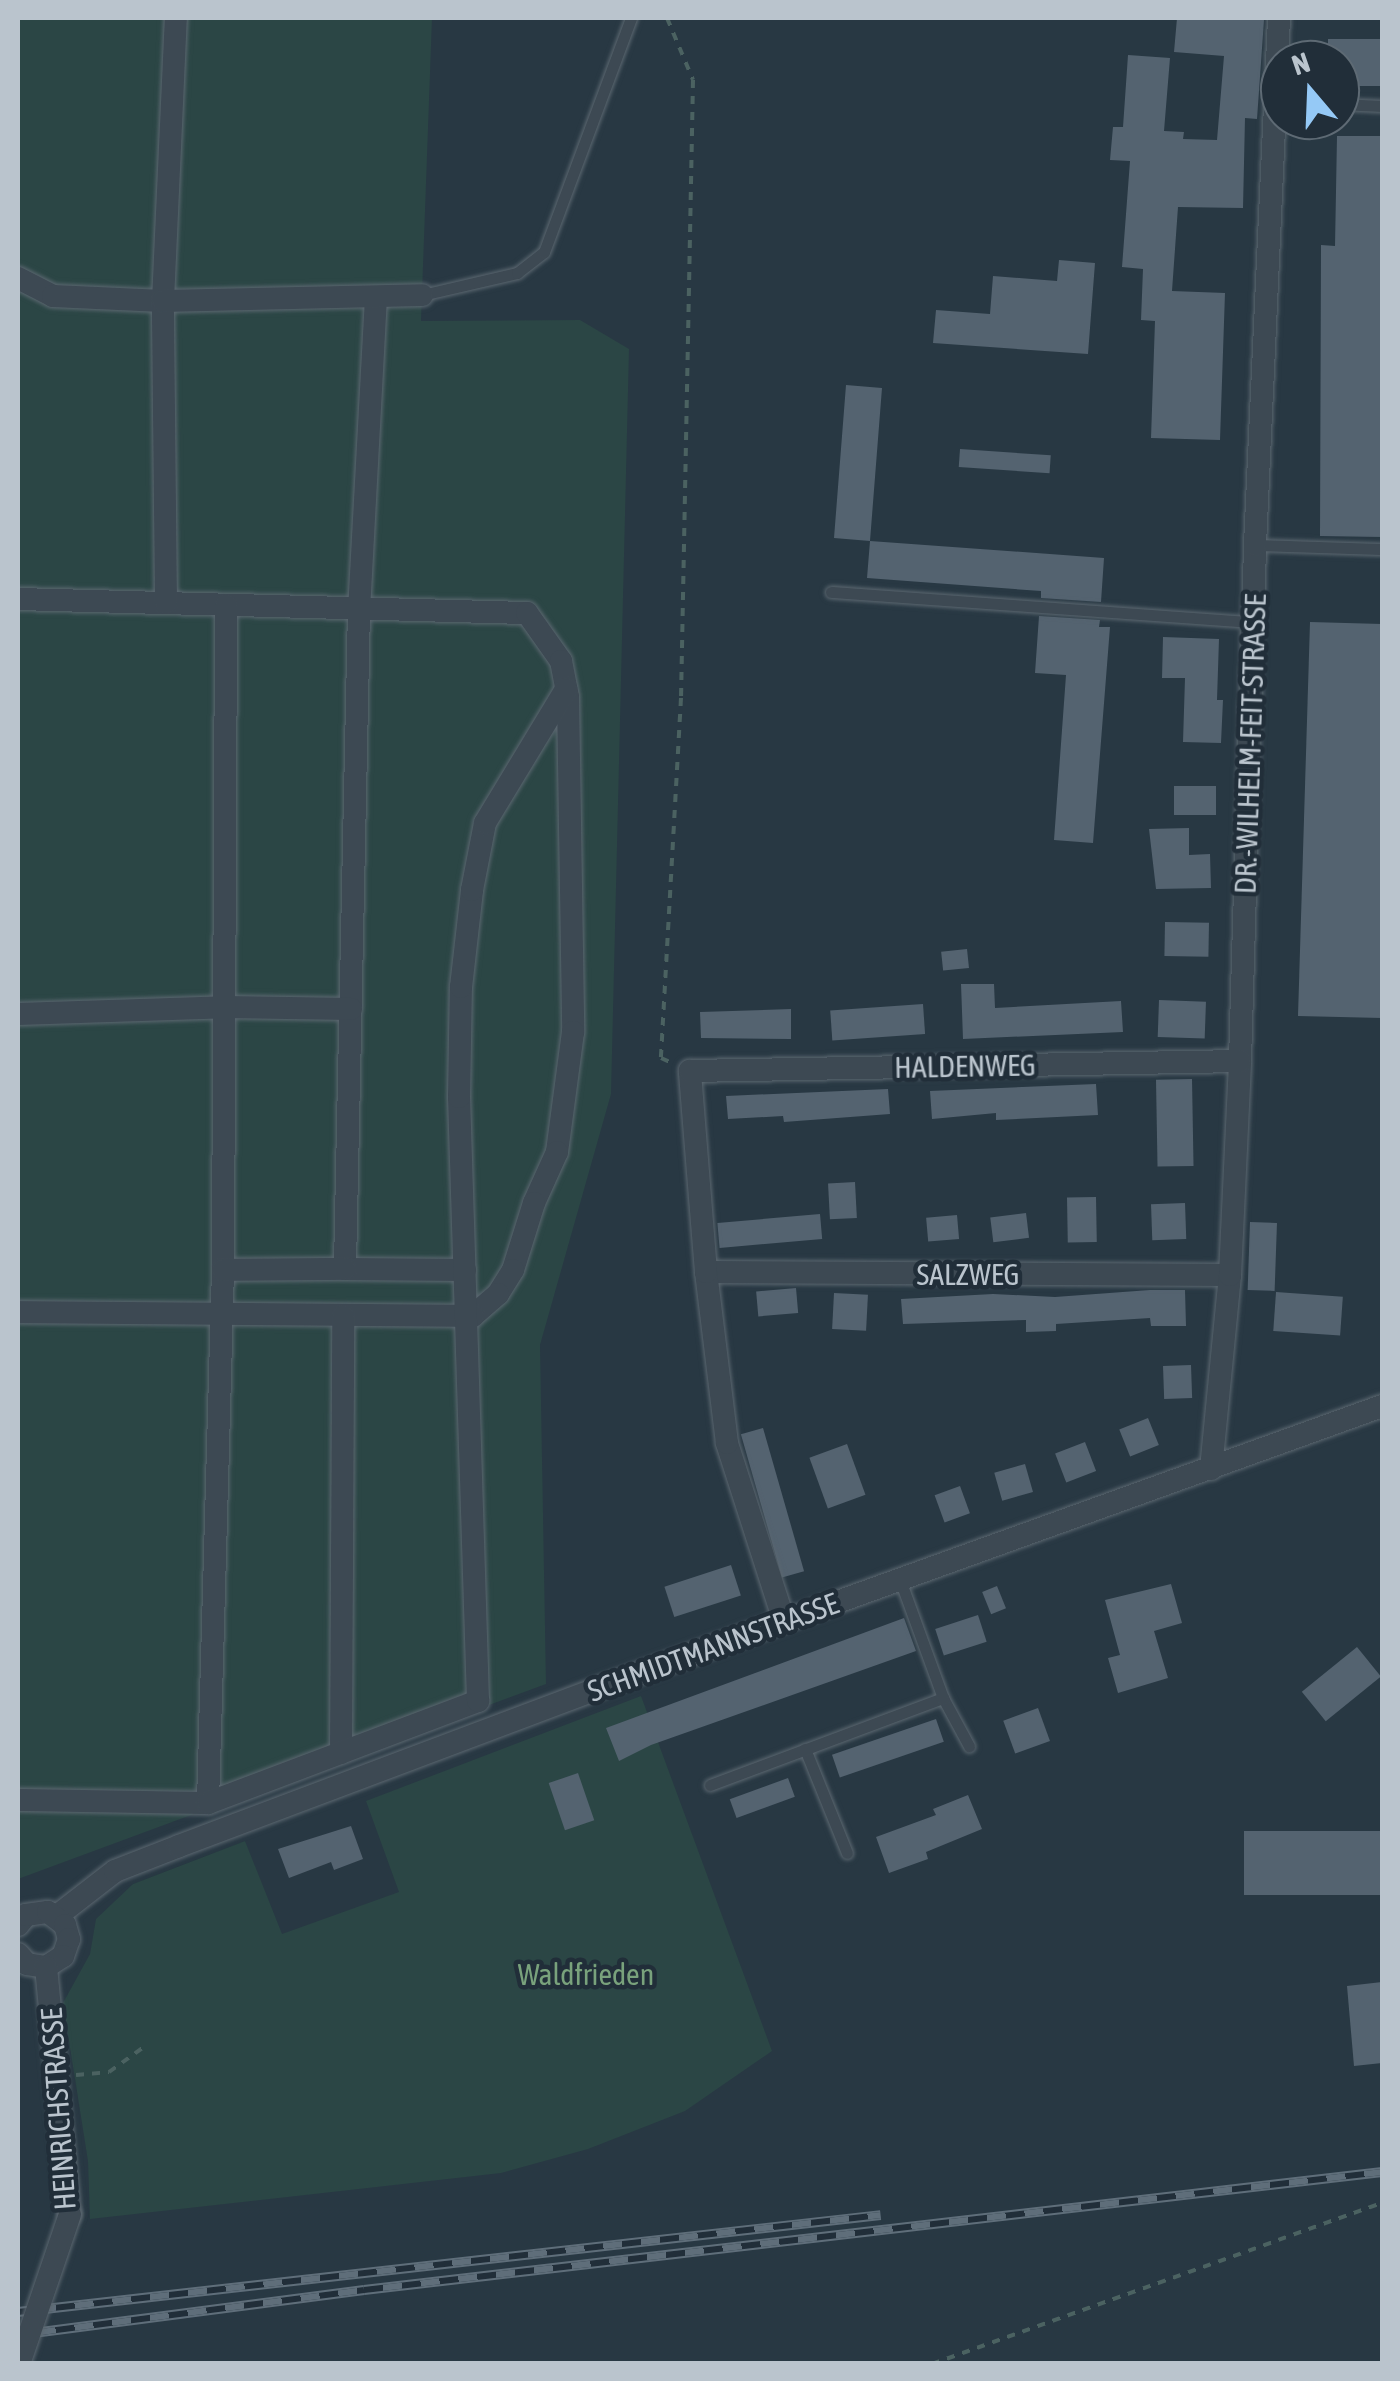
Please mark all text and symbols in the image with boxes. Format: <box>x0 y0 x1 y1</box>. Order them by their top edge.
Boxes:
north arrow <box>1260 40 1360 140</box>
text: N <box>1288 46 1314 81</box>
street label: DR.-WILHELM-FEIT-STRASSE <box>1227 593 1273 895</box>
street label: HALDENWEG <box>894 1047 1036 1085</box>
street label: SALZWEG <box>917 1256 1019 1292</box>
street label: SCHMIDTMANNSTRASSE <box>583 1585 843 1709</box>
park label: Waldfrieden <box>518 1956 654 1992</box>
street label: HEINRICHSTRASSE <box>33 2007 83 2211</box>

